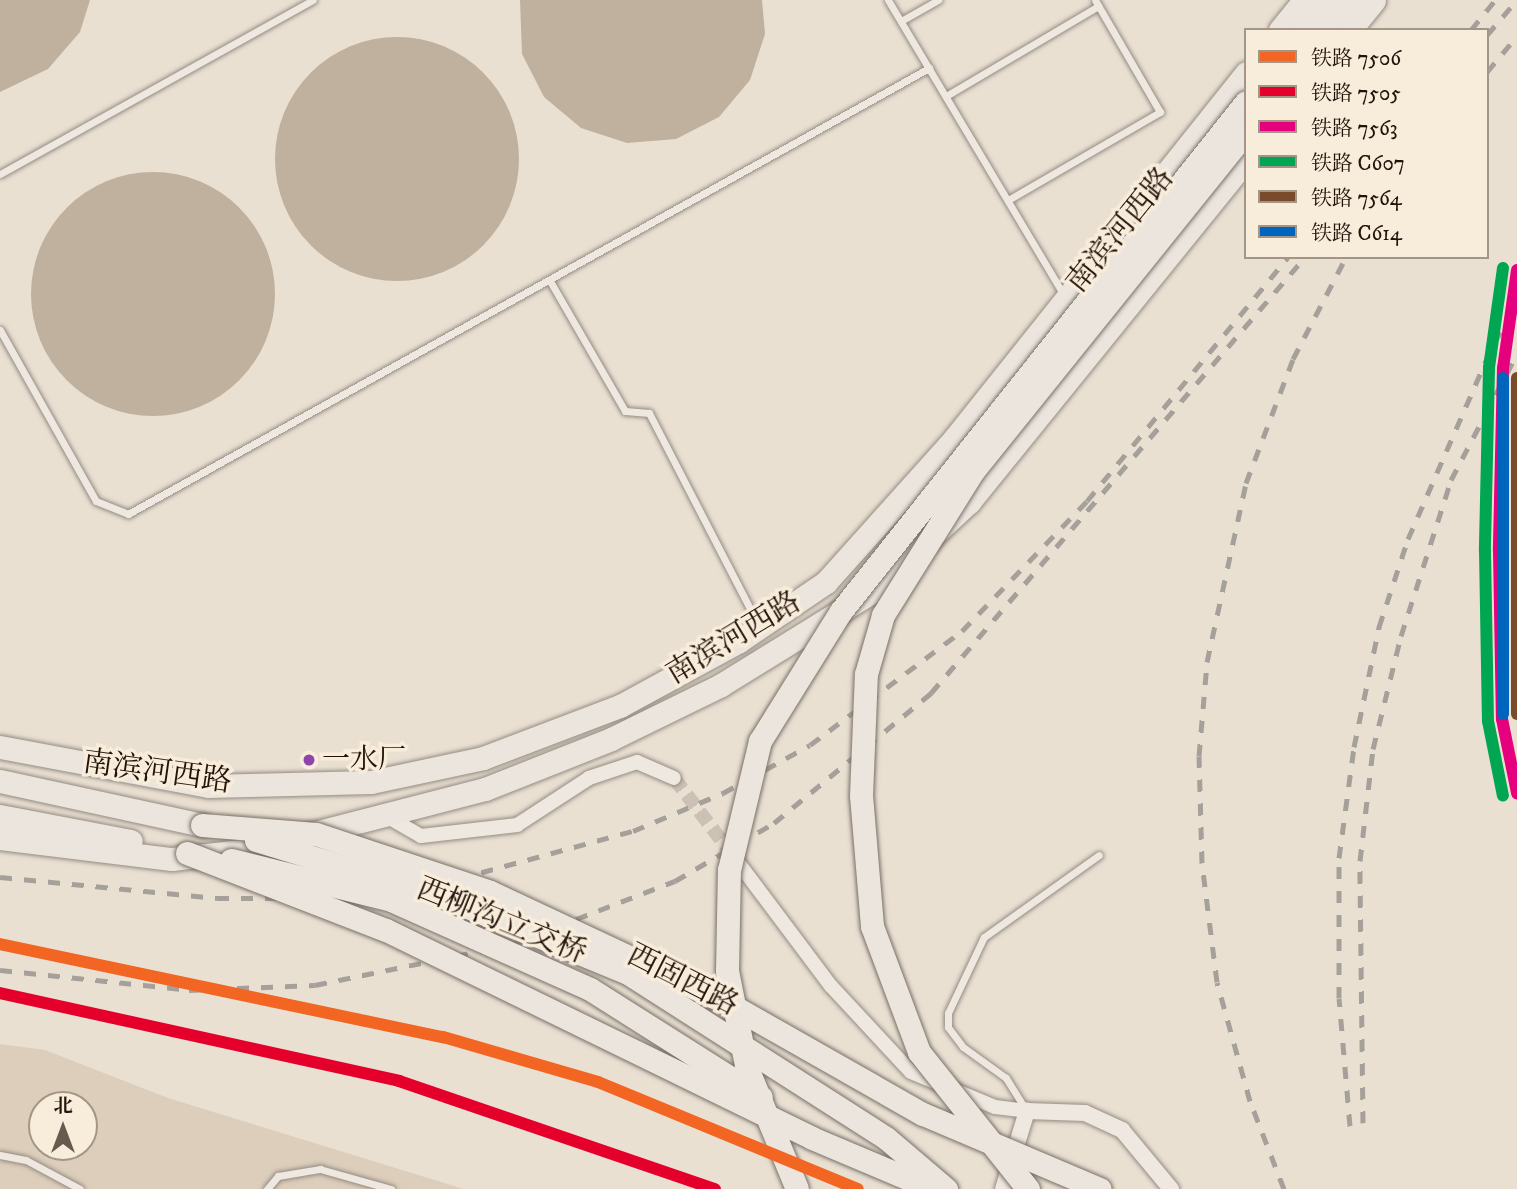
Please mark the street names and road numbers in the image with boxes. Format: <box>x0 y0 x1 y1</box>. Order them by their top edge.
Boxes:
street label: 南滨河西路 <box>1060 161 1182 301</box>
street label: 南滨河西路 <box>660 585 808 693</box>
street label: 南滨河西路 <box>80 745 234 801</box>
street label: 西柳沟立交桥 <box>411 872 591 972</box>
street label: 西固西路 <box>620 938 744 1024</box>

